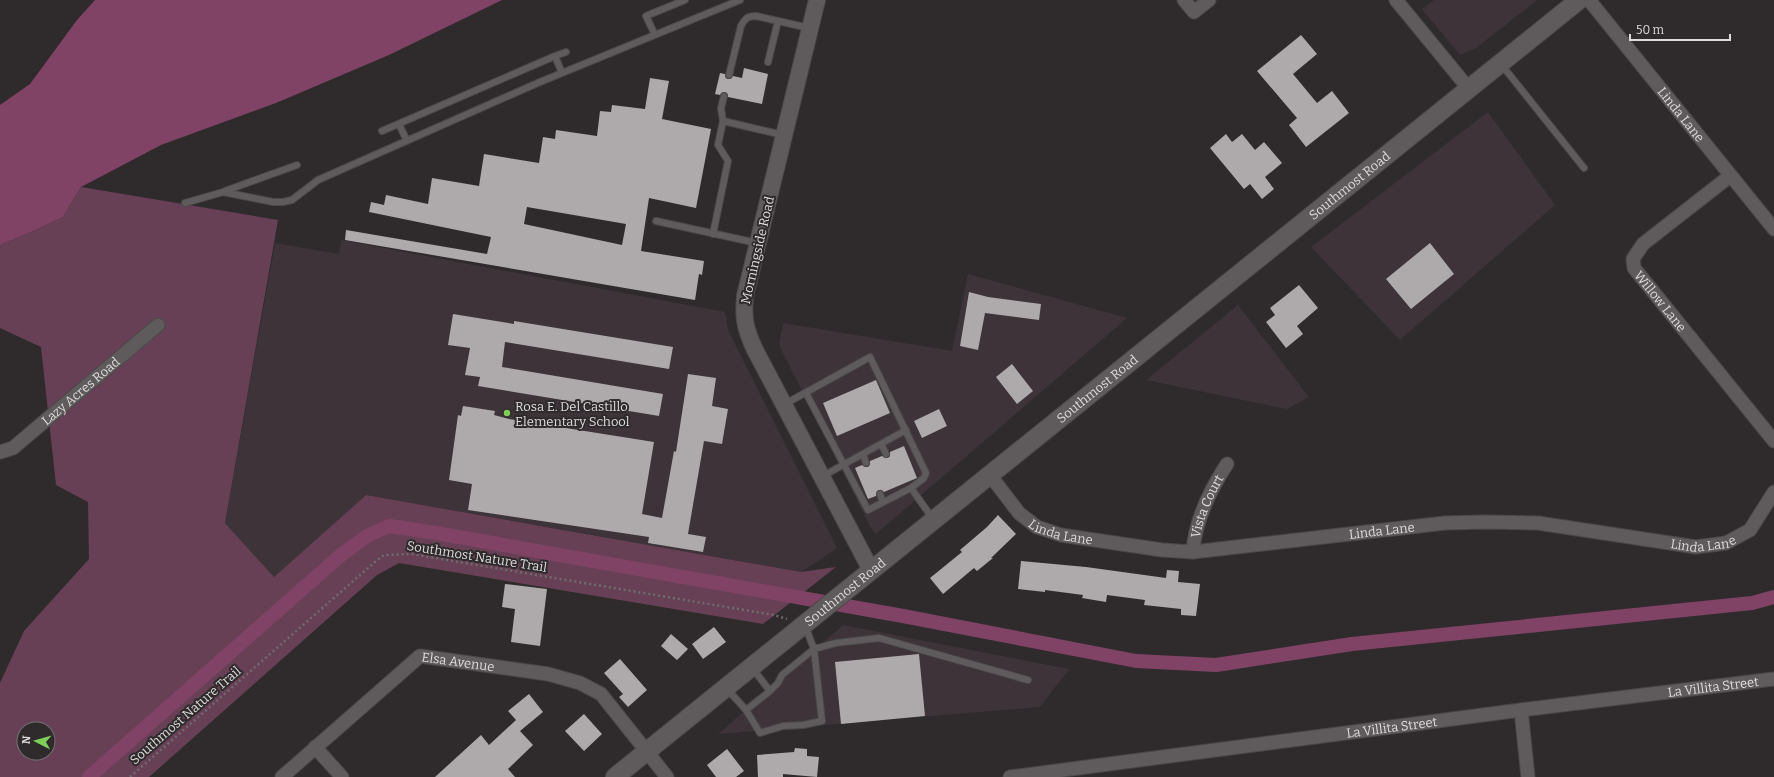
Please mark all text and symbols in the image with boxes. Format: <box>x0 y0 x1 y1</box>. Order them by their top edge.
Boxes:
scale bar <box>1630 16 1730 42</box>
text: 50 m <box>1636 23 1665 37</box>
street label: Linda Lane <box>1654 84 1708 145</box>
street label: Southmost Road <box>1306 148 1393 223</box>
street label: Morningside Road <box>738 195 777 305</box>
street label: Willow Lane <box>1631 268 1689 335</box>
street label: Southmost Road <box>1054 352 1141 426</box>
street label: Lazy Acres Road <box>39 354 123 428</box>
place label: Rosa E. Del Castillo Elementary School <box>515 399 630 429</box>
marker: Rosa E. Del Castillo Elementary School <box>502 408 512 418</box>
street label: Vista Court <box>1188 472 1227 539</box>
street label: Linda Lane <box>1025 516 1094 548</box>
street label: Linda Lane <box>1348 520 1415 542</box>
street label: Linda Lane <box>1670 532 1739 555</box>
street label: Southmost Nature Trail <box>406 538 548 575</box>
street label: Southmost Road <box>801 555 889 629</box>
street label: Elsa Avenue <box>421 649 495 674</box>
street label: Southmost Nature Trail <box>127 663 244 768</box>
street label: La Villita Street <box>1667 674 1760 700</box>
street label: La Villita Street <box>1345 714 1438 741</box>
north arrow <box>16 721 56 761</box>
text: N <box>20 735 34 745</box>

